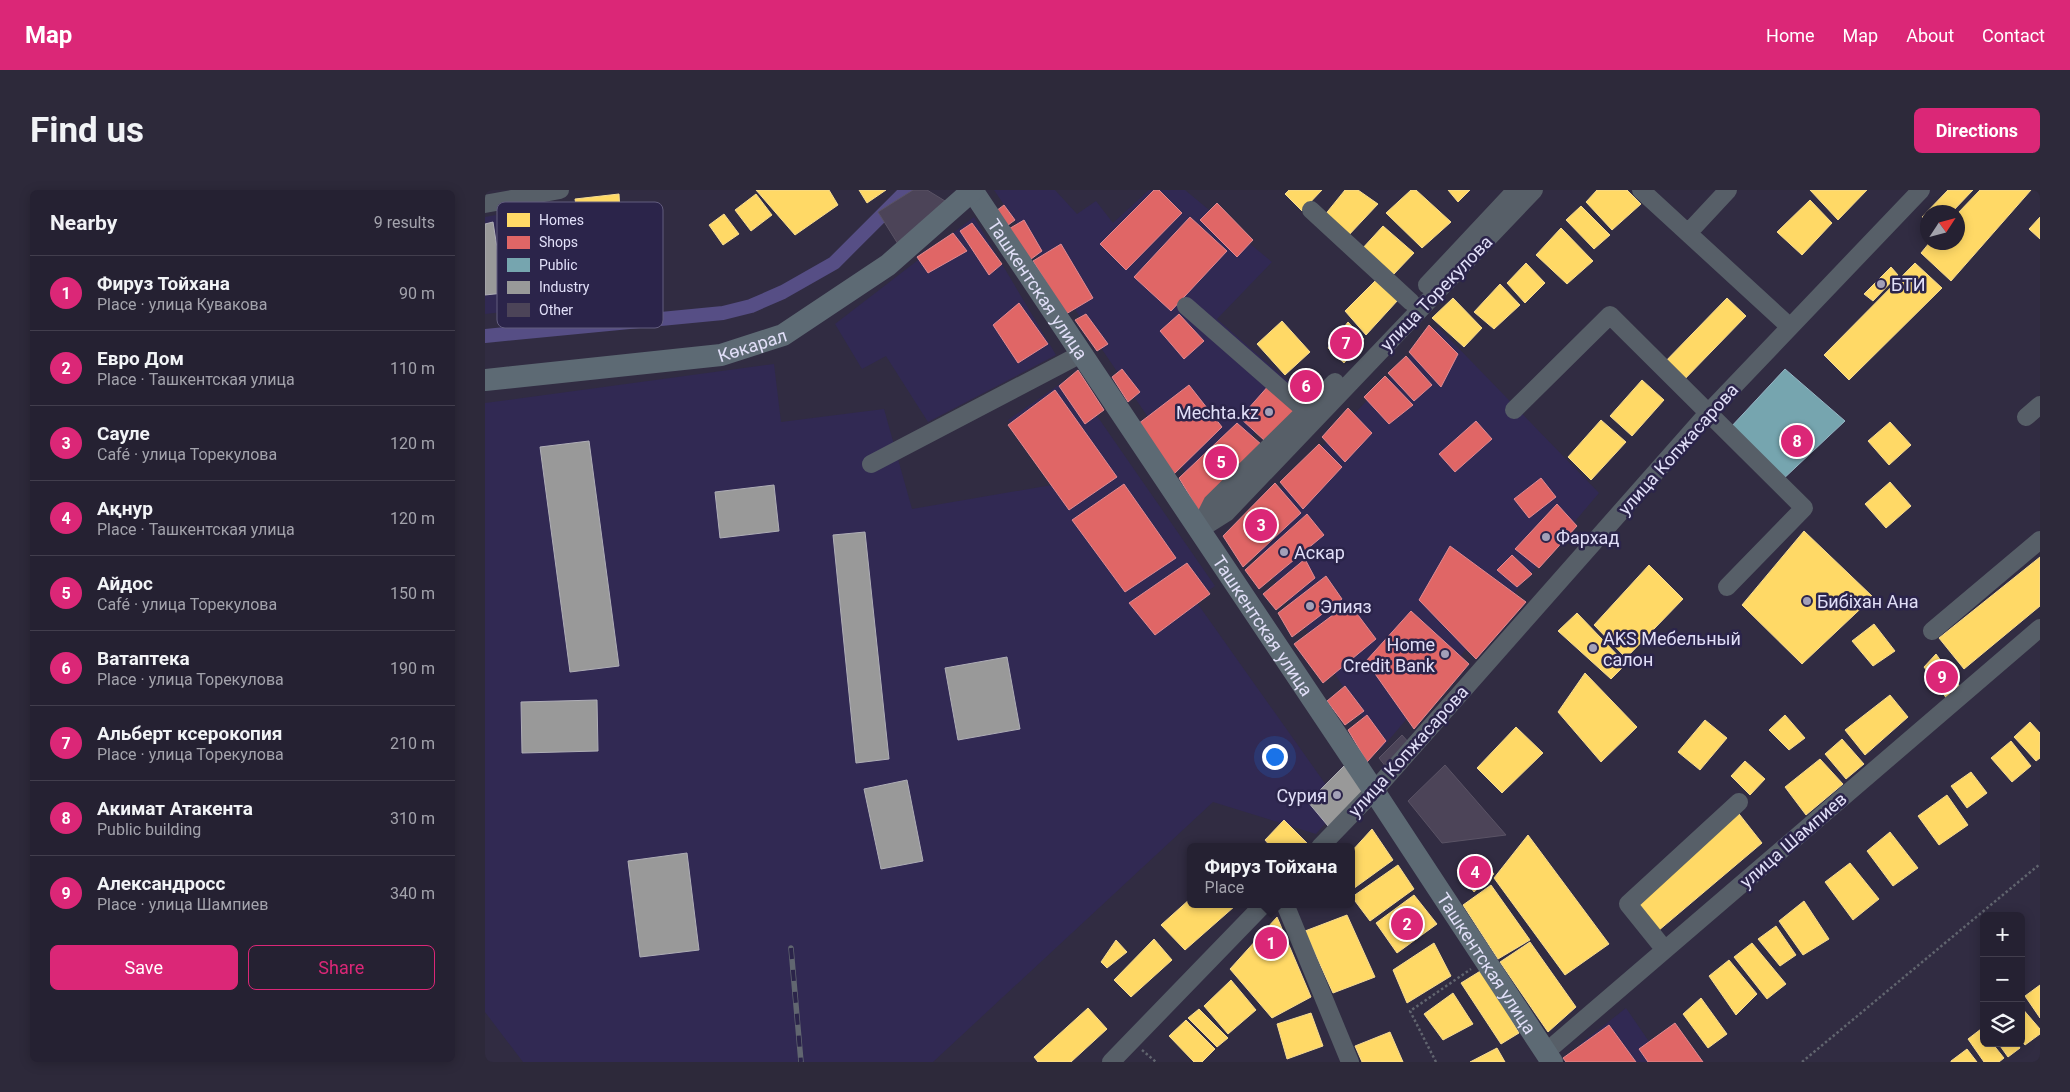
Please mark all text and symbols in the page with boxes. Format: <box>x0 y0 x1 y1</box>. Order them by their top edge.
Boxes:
text: Map <box>25 21 72 49</box>
text: Home <box>1766 25 1815 46</box>
text: Map <box>1843 25 1878 46</box>
text: About <box>1906 25 1954 46</box>
text: Contact <box>1982 25 2045 46</box>
button: Directions <box>1914 108 2040 153</box>
text: Find us <box>30 110 144 151</box>
legend <box>497 202 663 328</box>
north arrow <box>1920 205 1965 250</box>
text: Nearby <box>50 211 117 235</box>
text: Homes <box>539 212 584 228</box>
text: 9 results <box>374 213 435 232</box>
street label: Ташкентская улица <box>984 215 1093 363</box>
street label: улица Торекулова <box>1376 231 1496 355</box>
text: Shops <box>539 234 578 250</box>
text: Public <box>539 257 578 273</box>
text: Фируз Тойхана <box>97 272 230 295</box>
place label: БТИ <box>1891 274 1926 295</box>
marker: БТИ <box>1875 278 1887 290</box>
text: Industry <box>539 279 590 295</box>
text: 1 <box>61 284 71 303</box>
text: 90 m <box>399 284 435 303</box>
text: Place · улица Кувакова <box>97 295 267 314</box>
text: Other <box>539 302 573 318</box>
street label: Көкарал <box>715 324 789 366</box>
pin: 7 <box>1330 324 1362 362</box>
text: Евро Дом <box>97 347 184 370</box>
text: 2 <box>61 359 71 378</box>
text: 110 m <box>390 359 435 378</box>
pin: 6 <box>1290 367 1322 405</box>
text: Place · Ташкентская улица <box>97 370 295 389</box>
street label: улица Копжасарова <box>1614 379 1742 519</box>
place label: Mechta.kz <box>1176 402 1259 423</box>
marker: Mechta.kz <box>1263 406 1275 418</box>
text: Сауле <box>97 422 150 445</box>
pin: 8 <box>1781 422 1813 460</box>
text: 3 <box>61 434 71 453</box>
text: 120 m <box>390 434 435 453</box>
pin: 5 <box>1205 443 1237 481</box>
text: Café · улица Торекулова <box>97 445 277 464</box>
text: Ақнур <box>97 497 153 520</box>
pin: 3 <box>1245 506 1277 544</box>
text: 4 <box>61 509 71 528</box>
text: 120 m <box>390 509 435 528</box>
text: Place · Ташкентская улица <box>97 520 295 539</box>
place label: Фархад <box>1556 527 1619 548</box>
marker: Фархад <box>1540 531 1552 543</box>
place label: Аскар <box>1294 542 1345 563</box>
marker: Аскар <box>1278 546 1290 558</box>
street label: Ташкентская улица <box>1209 551 1318 700</box>
text: Айдос <box>97 572 153 595</box>
text: 5 <box>61 584 71 603</box>
text: 150 m <box>390 584 435 603</box>
place label: Бибіхан Ана <box>1817 591 1919 612</box>
text: Café · улица Торекулова <box>97 595 277 614</box>
marker: Бибіхан Ана <box>1801 595 1813 607</box>
place label: Элияз <box>1320 596 1372 617</box>
marker: Элияз <box>1304 600 1316 612</box>
place label: AKS Мебельный салон <box>1603 628 1741 670</box>
place label: Home Credit Bank <box>1343 634 1436 676</box>
marker: AKS Мебельный салон <box>1587 642 1599 654</box>
text: Ватаптека <box>97 647 190 670</box>
marker: Home Credit Bank <box>1439 648 1451 660</box>
pin: 9 <box>1926 658 1958 696</box>
text: 6 <box>61 659 71 678</box>
text: 190 m <box>390 659 435 678</box>
text: Place · улица Торекулова <box>97 670 284 689</box>
street label: улица Копжасарова <box>1344 681 1472 821</box>
text: Альберт ксерокопия <box>97 722 282 745</box>
text: 7 <box>61 734 71 753</box>
text: 210 m <box>390 734 435 753</box>
your location <box>1262 744 1288 770</box>
text: Place · улица Торекулова <box>97 745 284 764</box>
place label: Сурия <box>1276 785 1327 806</box>
street label: улица Шампиев <box>1735 788 1851 892</box>
marker: Сурия <box>1331 789 1343 801</box>
text: Акимат Атакента <box>97 797 253 820</box>
text: 8 <box>61 809 71 828</box>
text: 310 m <box>390 809 435 828</box>
text: Public building <box>97 820 201 839</box>
popup <box>1187 843 1355 908</box>
pin: 4 <box>1459 853 1491 891</box>
text: Фируз Тойхана <box>1205 855 1337 878</box>
text: Александросс <box>97 872 225 895</box>
text: Place <box>1205 878 1244 897</box>
text: 9 <box>61 884 71 903</box>
text: 340 m <box>390 884 435 903</box>
street label: Ташкентская улица <box>1433 889 1541 1038</box>
text: Place · улица Шампиев <box>97 895 268 914</box>
pin: 2 <box>1391 905 1423 943</box>
map controls <box>1980 912 2025 1047</box>
button: + <box>1980 912 2025 957</box>
pin: 1 <box>1255 924 1287 962</box>
button: Save <box>50 945 238 990</box>
button: Share <box>248 945 435 990</box>
button: − <box>1980 957 2025 1002</box>
button: layers <box>1980 1002 2025 1047</box>

